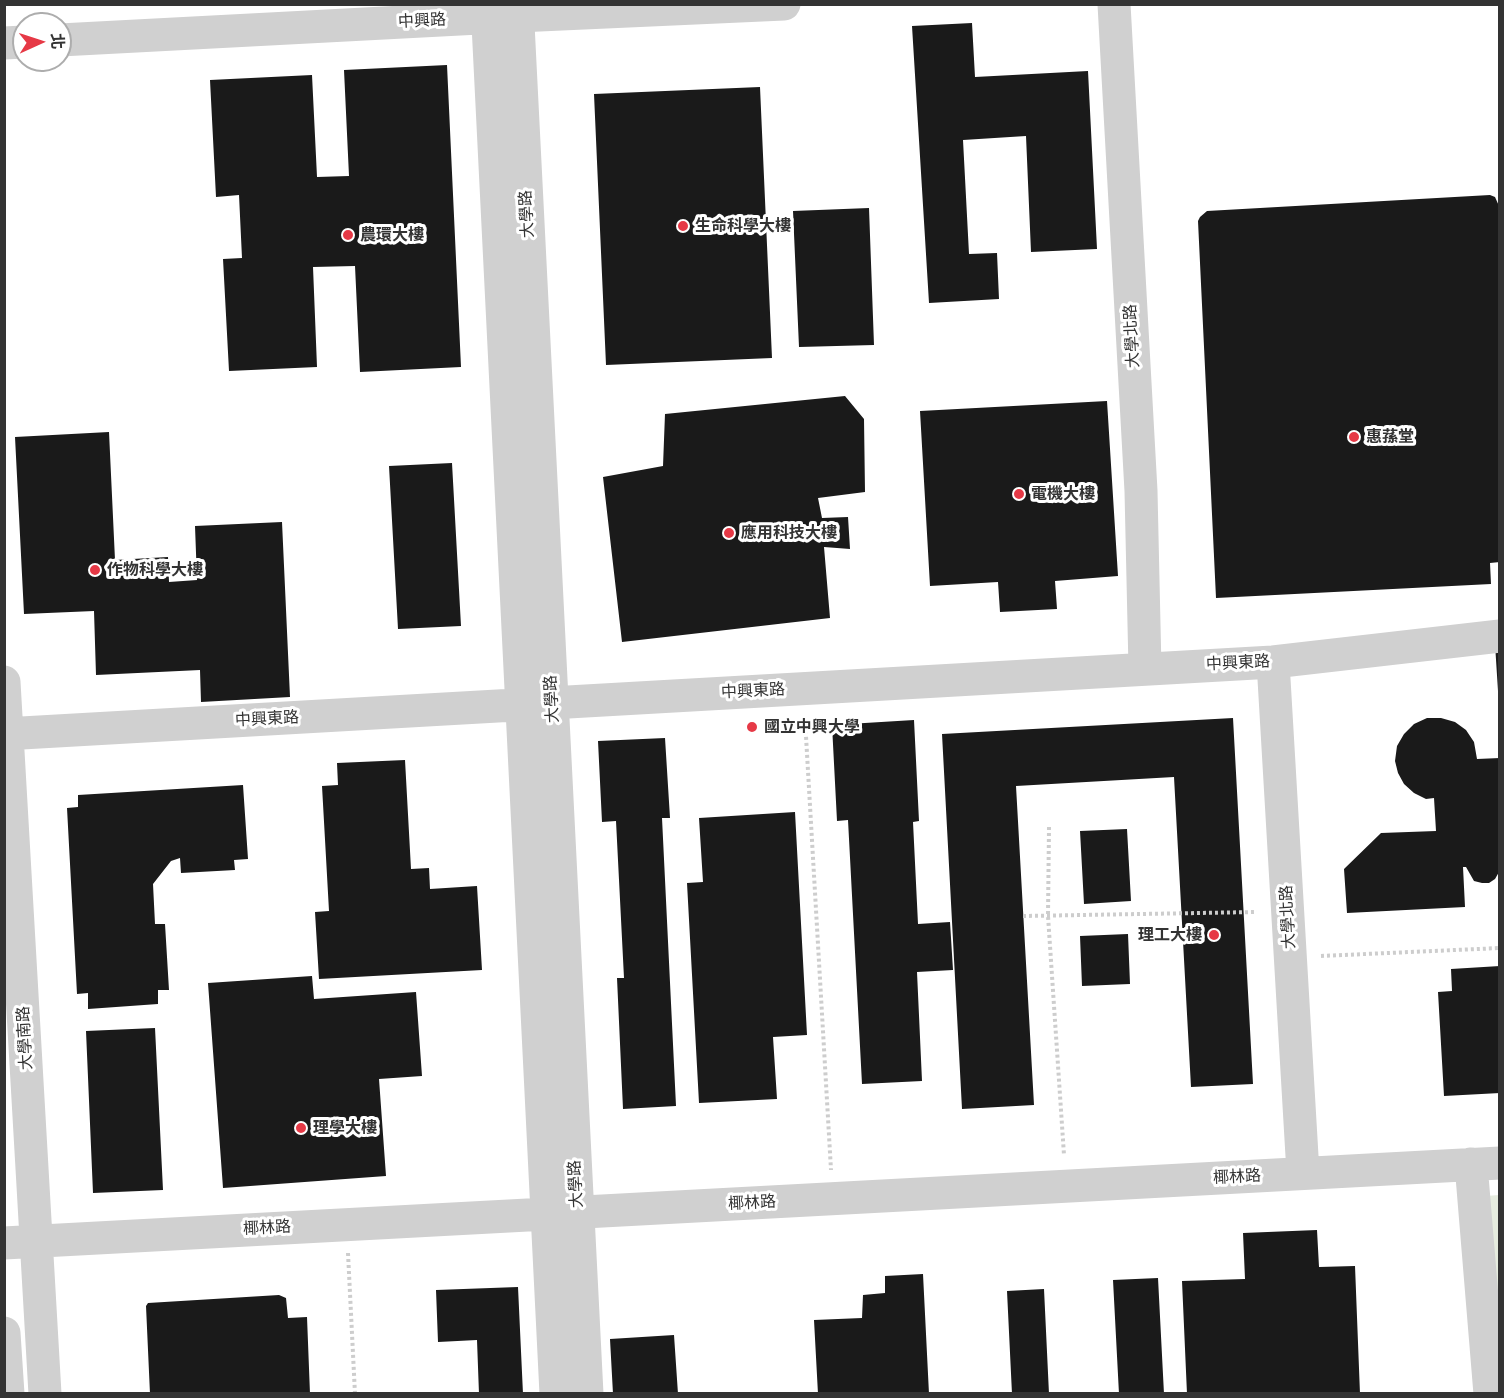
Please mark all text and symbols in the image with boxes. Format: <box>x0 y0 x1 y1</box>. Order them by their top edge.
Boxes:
street label: 中興路 <box>398 10 446 32</box>
north arrow <box>12 12 72 72</box>
text: 北 <box>48 33 68 50</box>
street label: 大學路 <box>516 190 538 238</box>
place label: 生命科學大樓 <box>695 216 791 236</box>
marker: 生命科學大樓 <box>676 219 690 233</box>
place label: 農環大樓 <box>360 225 424 245</box>
marker: 農環大樓 <box>341 228 355 242</box>
street label: 大學北路 <box>1121 304 1143 368</box>
place label: 惠蓀堂 <box>1366 427 1414 447</box>
marker: 惠蓀堂 <box>1347 430 1361 444</box>
place label: 電機大樓 <box>1031 484 1095 504</box>
marker: 電機大樓 <box>1012 487 1026 501</box>
place label: 應用科技大樓 <box>741 523 837 543</box>
marker: 應用科技大樓 <box>722 526 736 540</box>
place label: 作物科學大樓 <box>107 560 203 580</box>
marker: 作物科學大樓 <box>88 563 102 577</box>
street label: 中興東路 <box>1206 652 1270 674</box>
street label: 大學路 <box>541 675 563 723</box>
street label: 中興東路 <box>721 680 785 702</box>
street label: 中興東路 <box>235 708 299 730</box>
place label: 國立中興大學 <box>764 717 860 737</box>
marker: 國立中興大學 <box>745 720 759 734</box>
street label: 大學北路 <box>1277 885 1299 949</box>
place label: 理工大樓 <box>1138 925 1202 945</box>
marker: 理工大樓 <box>1207 928 1221 942</box>
street label: 大學南路 <box>14 1006 36 1070</box>
place label: 理學大樓 <box>313 1118 377 1138</box>
marker: 理學大樓 <box>294 1121 308 1135</box>
street label: 大學路 <box>565 1160 587 1208</box>
street label: 椰林路 <box>1213 1166 1261 1188</box>
street label: 椰林路 <box>728 1192 776 1214</box>
street label: 椰林路 <box>243 1217 291 1239</box>

